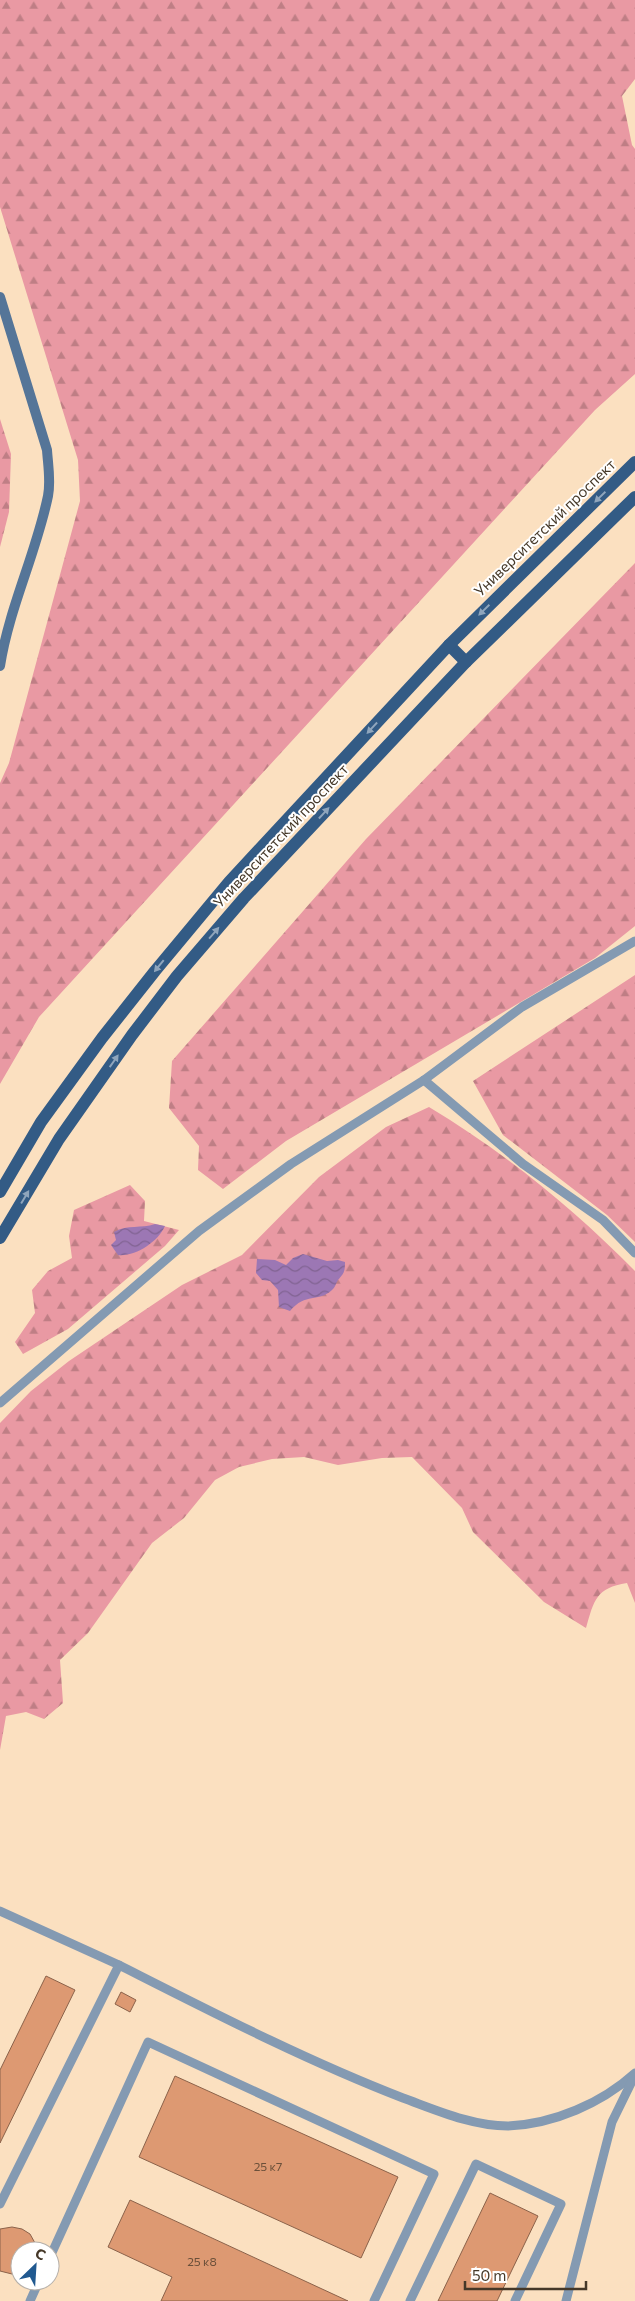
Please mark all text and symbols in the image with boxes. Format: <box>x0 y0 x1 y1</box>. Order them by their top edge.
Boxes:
street label: Университетский проспект <box>470 455 619 600</box>
one-way arrow <box>594 490 606 502</box>
one-way arrow <box>479 604 491 616</box>
one-way arrow <box>366 721 378 733</box>
street label: Университетский проспект <box>209 760 351 911</box>
one-way arrow <box>318 808 330 820</box>
one-way arrow <box>208 927 220 939</box>
one-way arrow <box>153 959 164 972</box>
one-way arrow <box>109 1054 119 1067</box>
one-way arrow <box>20 1190 29 1203</box>
house number: 25 к7 <box>254 2159 282 2173</box>
north arrow <box>10 2241 60 2291</box>
text: С <box>33 2244 49 2263</box>
house number: 25 к8 <box>187 2254 217 2268</box>
scale bar <box>465 2258 586 2290</box>
text: 50 m <box>472 2266 506 2284</box>

